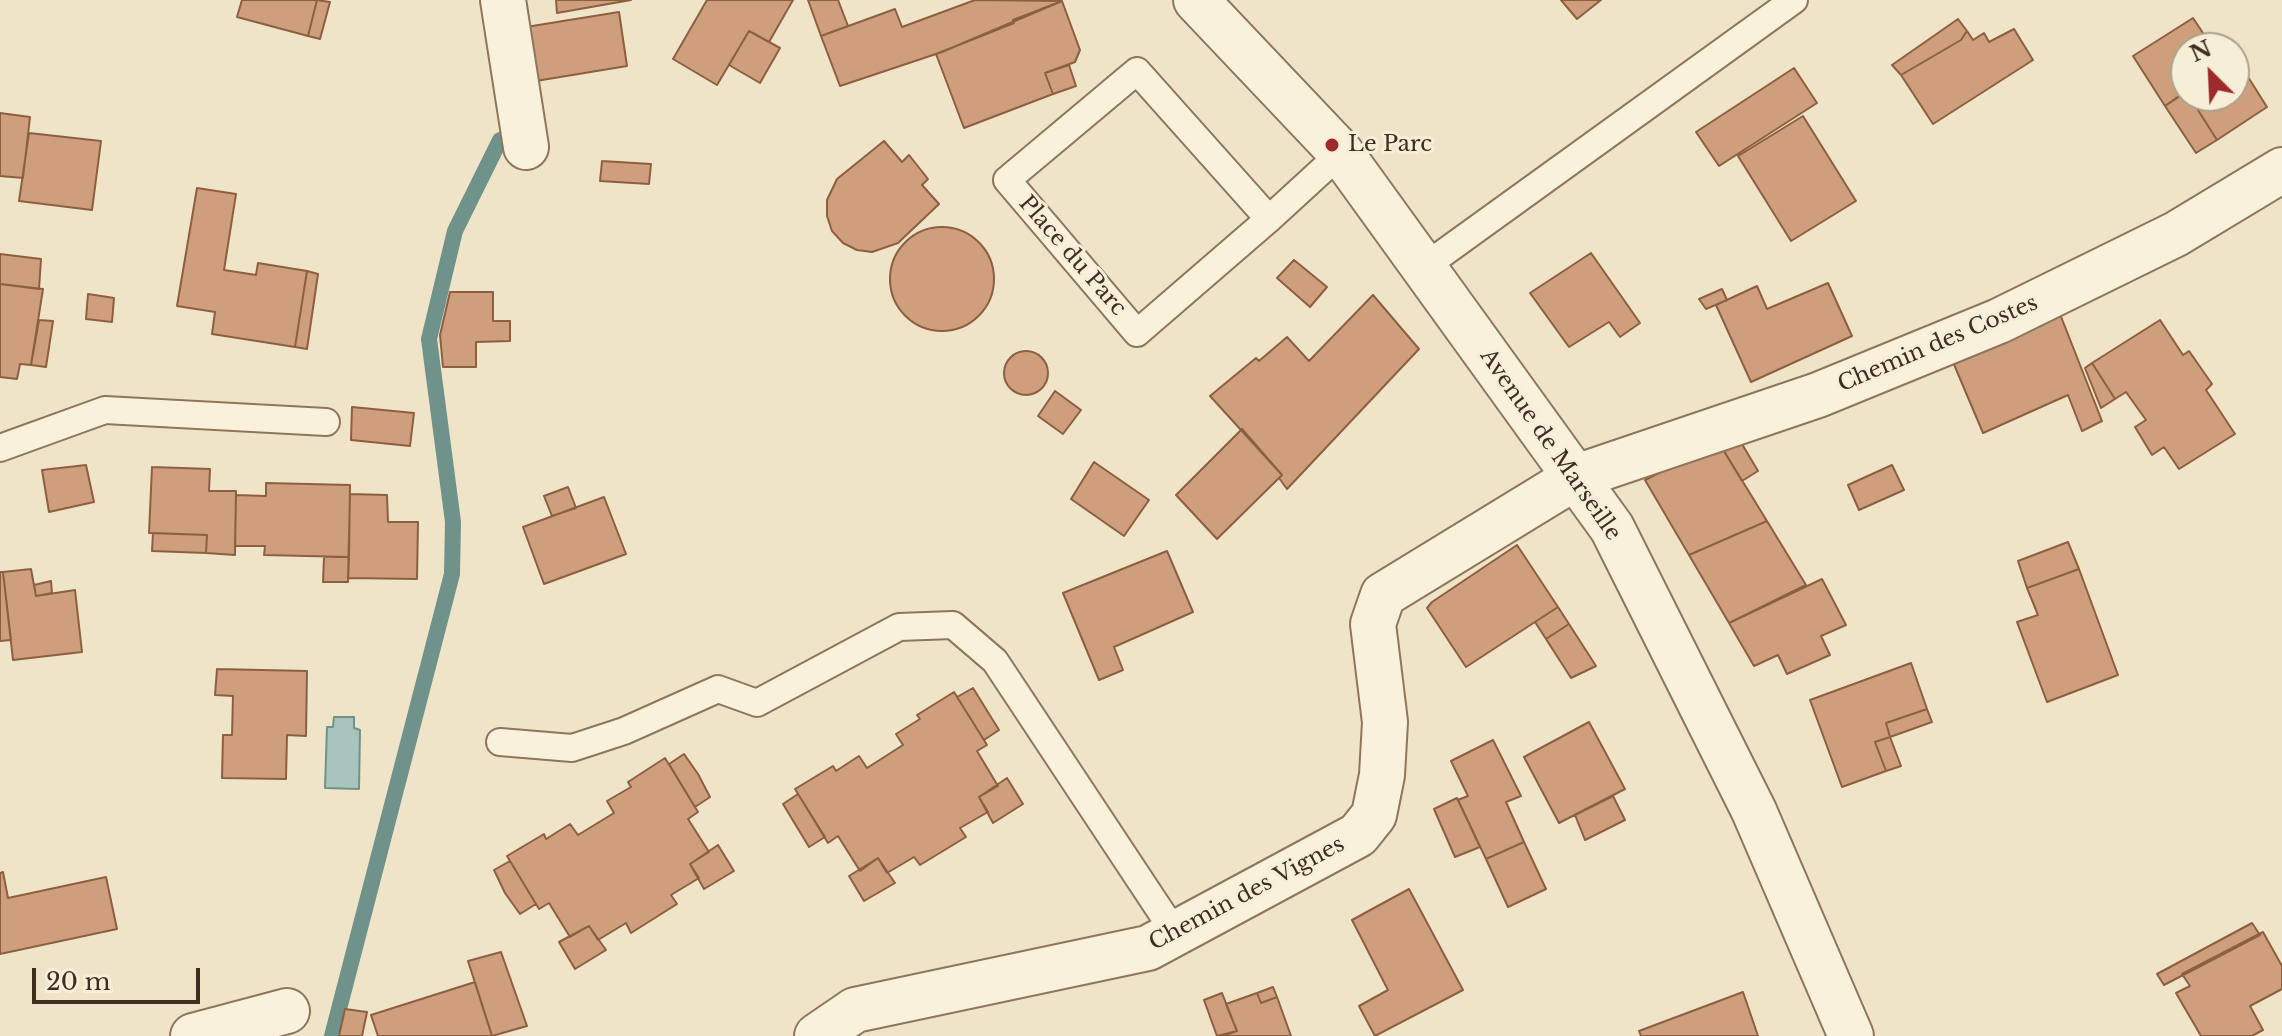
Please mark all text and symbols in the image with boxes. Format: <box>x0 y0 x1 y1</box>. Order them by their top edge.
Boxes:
north arrow <box>2170 32 2250 112</box>
text: N <box>2186 35 2216 68</box>
place label: Le Parc <box>1348 132 1432 158</box>
marker: Le Parc <box>1323 136 1341 154</box>
street label: Place du Parc <box>1013 191 1131 321</box>
street label: Chemin des Costes <box>1834 290 2042 398</box>
street label: Avenue de Marseille <box>1474 344 1626 546</box>
street label: Chemin des Vignes <box>1145 831 1349 957</box>
scale bar <box>36 952 204 1002</box>
text: 20 m <box>46 967 111 996</box>

